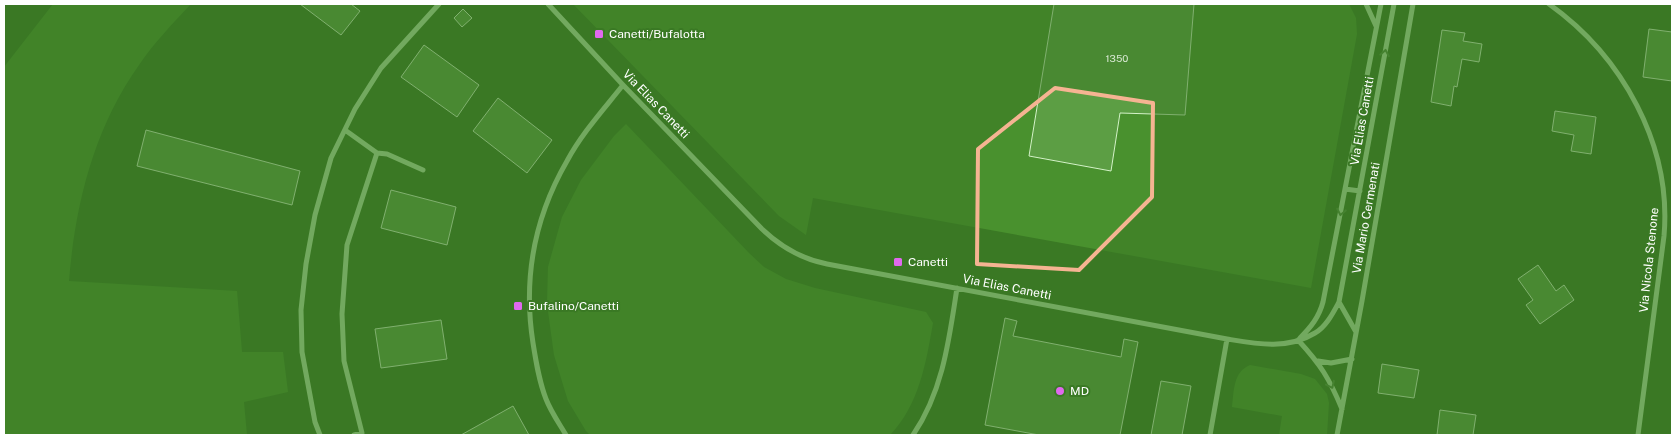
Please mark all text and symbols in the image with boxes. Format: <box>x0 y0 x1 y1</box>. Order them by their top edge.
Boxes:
place label: Canetti/Bufalotta <box>609 27 705 41</box>
marker: Canetti/Bufalotta <box>593 28 605 40</box>
one-way arrow <box>1379 49 1389 58</box>
house number: 1350 <box>1106 52 1128 64</box>
street label: Via Elias Canetti <box>620 67 692 141</box>
street label: Via Elias Canetti <box>1347 75 1377 166</box>
street label: Via Mario Cermenati <box>1349 161 1383 275</box>
one-way arrow <box>1336 207 1346 216</box>
street label: Via Nicola Stenone <box>1637 207 1661 313</box>
place label: Canetti <box>908 255 948 269</box>
marker: Canetti <box>892 256 904 268</box>
street label: Via Elias Canetti <box>962 272 1052 302</box>
place label: Bufalino/Canetti <box>528 299 619 313</box>
marker: Bufalino/Canetti <box>512 300 524 312</box>
one-way arrow <box>1325 379 1335 388</box>
place label: MD <box>1070 384 1089 398</box>
marker: MD <box>1054 385 1066 397</box>

